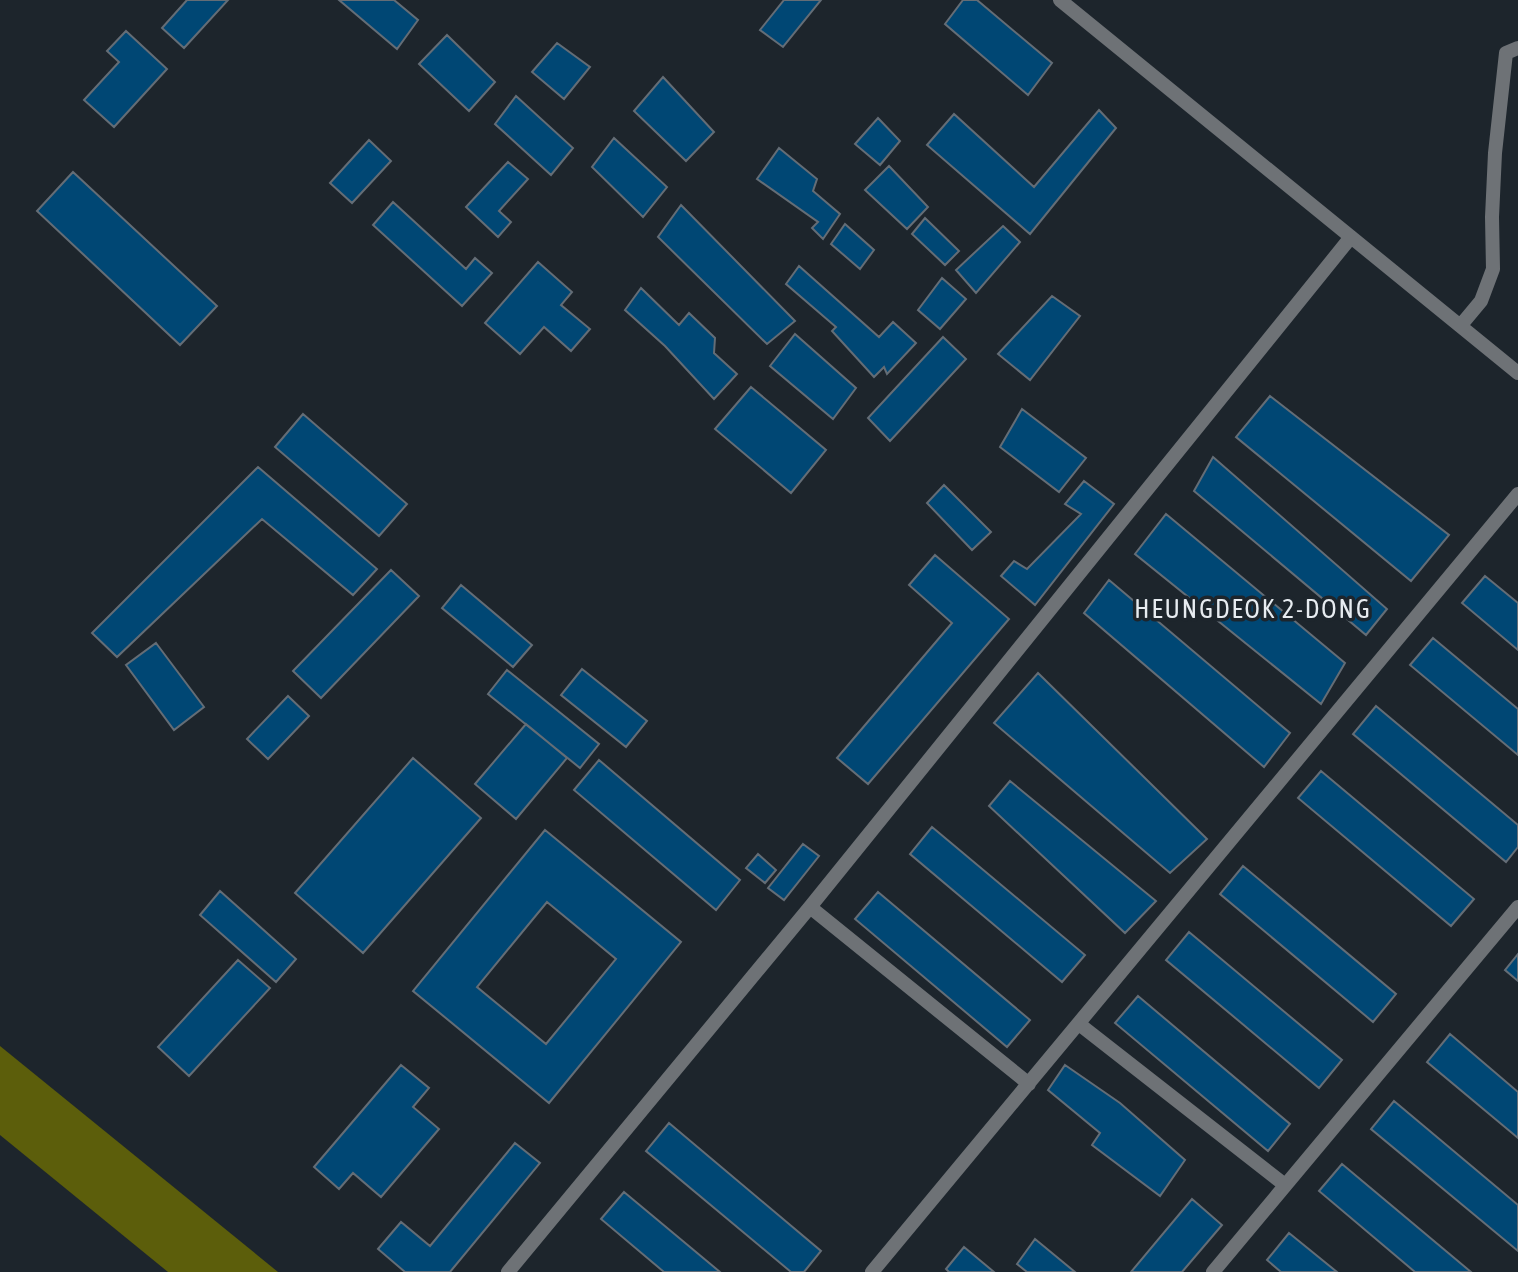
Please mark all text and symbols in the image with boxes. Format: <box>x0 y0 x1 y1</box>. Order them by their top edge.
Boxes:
district label: HEUNGDEOK 2-DONG <box>1134 594 1372 624</box>

